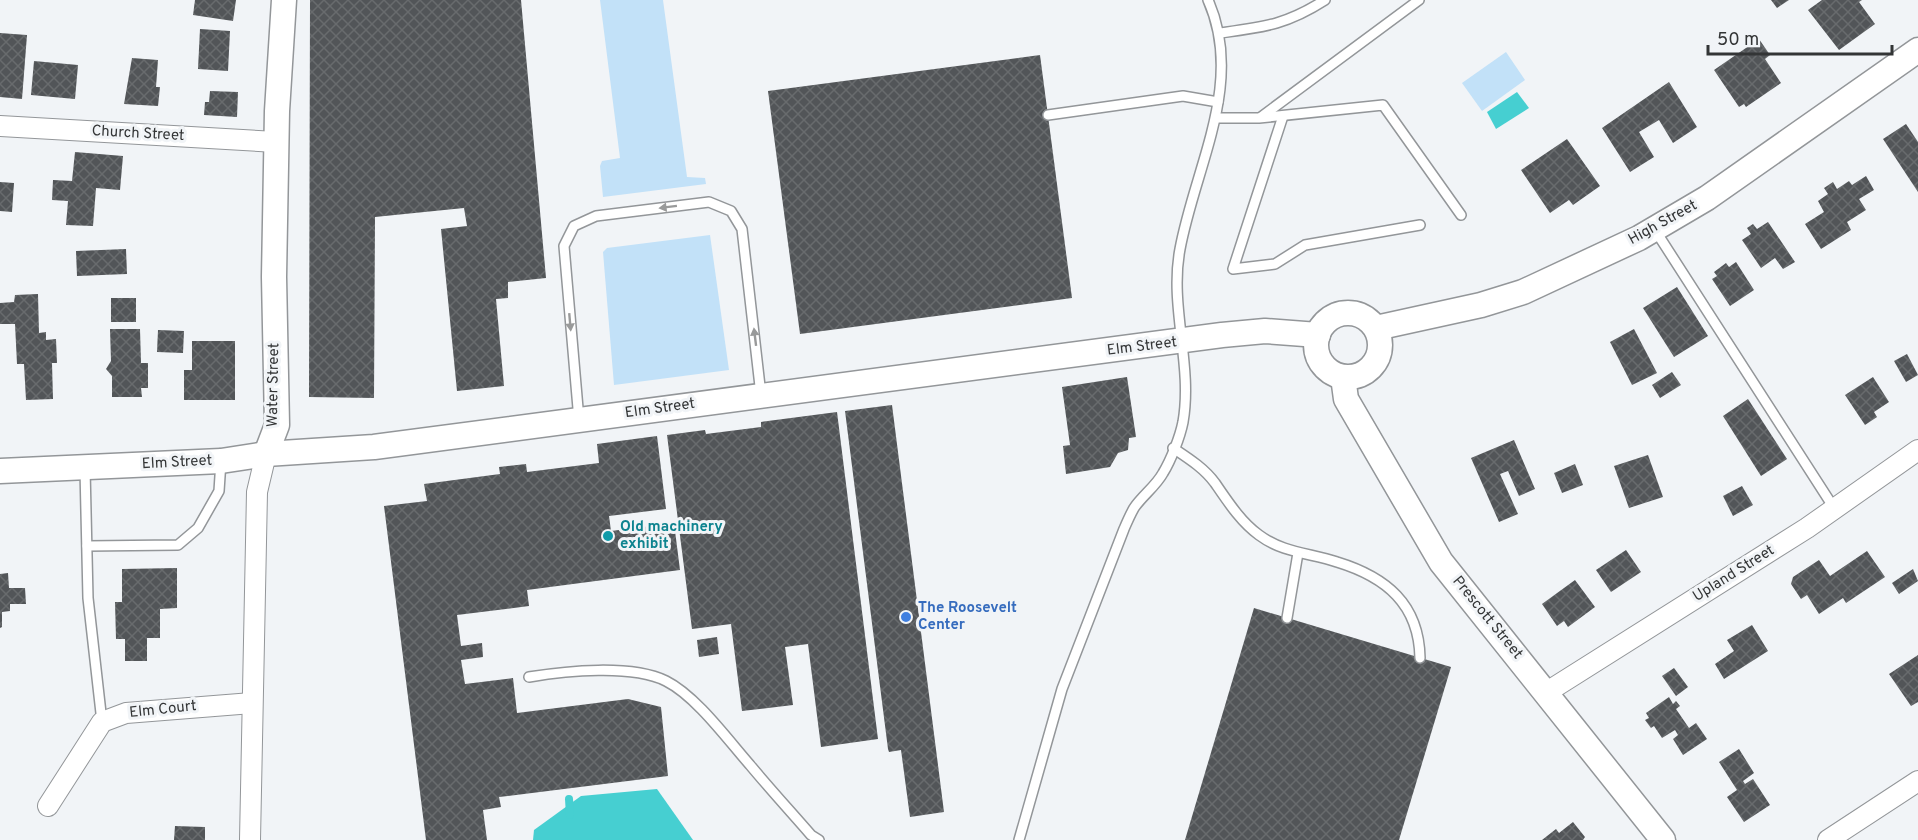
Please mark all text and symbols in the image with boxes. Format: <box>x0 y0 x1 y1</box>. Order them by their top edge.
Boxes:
scale bar <box>1708 18 1892 56</box>
text: 50 m <box>1717 29 1759 52</box>
street label: Church Street <box>91 122 185 146</box>
street label: High Street <box>1625 196 1701 250</box>
one-way arrow <box>658 202 677 212</box>
one-way arrow <box>565 312 575 331</box>
one-way arrow <box>750 327 760 346</box>
street label: Elm Street <box>1106 333 1178 361</box>
street label: Water Street <box>264 343 284 427</box>
street label: Elm Street <box>624 395 696 423</box>
street label: Elm Street <box>141 452 213 474</box>
place label: Old machinery exhibit <box>620 518 723 554</box>
marker: Old machinery exhibit <box>601 529 615 543</box>
street label: Upland Street <box>1690 541 1778 607</box>
street label: Prescott Street <box>1448 573 1526 663</box>
place label: The Roosevelt Center <box>918 599 1017 635</box>
marker: The Roosevelt Center <box>899 610 913 624</box>
street label: Elm Court <box>128 697 198 723</box>

